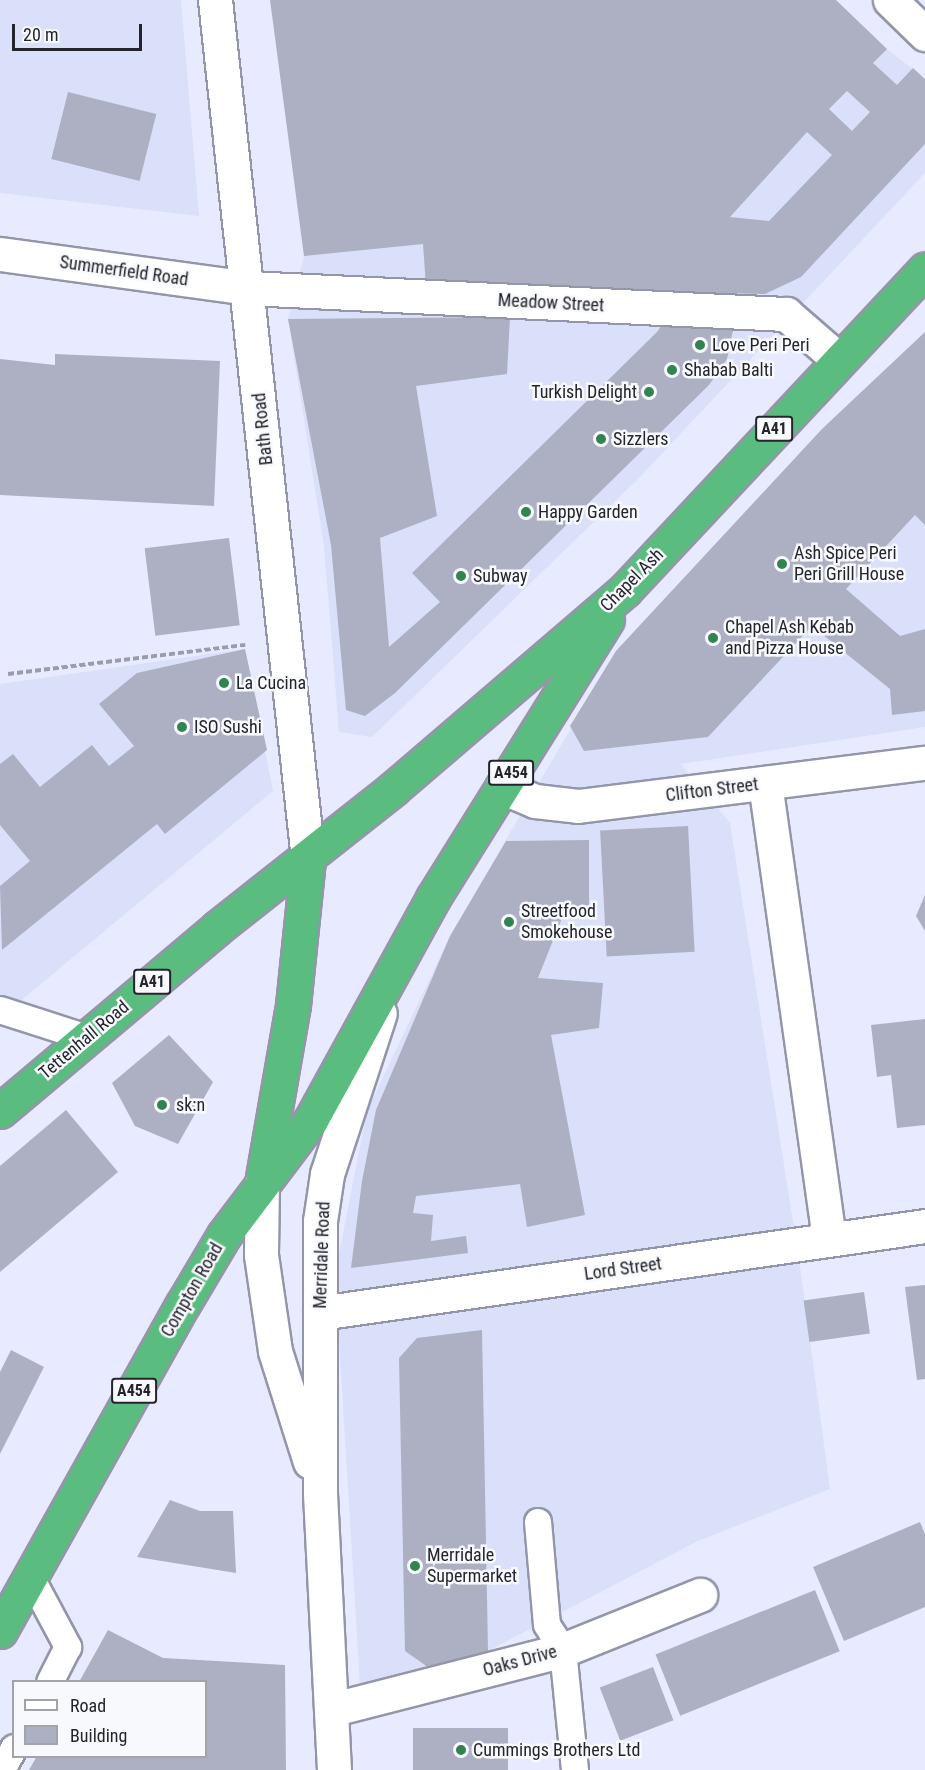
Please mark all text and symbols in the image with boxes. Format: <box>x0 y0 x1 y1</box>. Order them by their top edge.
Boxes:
scale bar <box>15 12 146 50</box>
text: 20 m <box>23 24 58 45</box>
street label: Summerfield Road <box>58 251 190 291</box>
street label: Meadow Street <box>497 289 605 317</box>
place label: Love Peri Peri <box>712 334 810 356</box>
marker: Love Peri Peri <box>693 338 707 352</box>
place label: Shabab Balti <box>684 359 773 381</box>
marker: Shabab Balti <box>665 363 679 377</box>
place label: Turkish Delight <box>531 381 637 403</box>
marker: Turkish Delight <box>642 385 656 399</box>
street label: Bath Road <box>248 392 278 466</box>
road number: A41 <box>754 416 794 442</box>
place label: Sizzlers <box>613 428 669 450</box>
marker: Sizzlers <box>594 432 608 446</box>
place label: Happy Garden <box>538 501 638 523</box>
marker: Happy Garden <box>519 505 533 519</box>
place label: Ash Spice Peri Peri Grill House <box>794 543 904 586</box>
street label: Chapel Ash <box>596 544 668 616</box>
marker: Ash Spice Peri Peri Grill House <box>775 557 789 571</box>
place label: Subway <box>473 565 528 587</box>
marker: Subway <box>454 569 468 583</box>
place label: Chapel Ash Kebab and Pizza House <box>725 617 854 660</box>
marker: Chapel Ash Kebab and Pizza House <box>706 631 720 645</box>
place label: La Cucina <box>236 672 306 694</box>
marker: La Cucina <box>217 676 231 690</box>
place label: ISO Sushi <box>194 716 262 738</box>
marker: ISO Sushi <box>175 720 189 734</box>
road number: A454 <box>487 760 535 786</box>
street label: Clifton Street <box>664 774 760 806</box>
place label: Streetfood Smokehouse <box>521 901 612 944</box>
marker: Streetfood Smokehouse <box>502 915 516 929</box>
road number: A41 <box>132 969 172 995</box>
street label: Tettenhall Road <box>35 996 133 1084</box>
place label: sk:n <box>176 1094 205 1116</box>
marker: sk:n <box>153 1096 171 1114</box>
street label: Merridale Road <box>309 1201 335 1309</box>
street label: Compton Road <box>156 1239 228 1341</box>
street label: Lord Street <box>583 1253 663 1285</box>
road number: A454 <box>110 1378 158 1404</box>
place label: Merridale Supermarket <box>427 1545 517 1588</box>
marker: Merridale Supermarket <box>408 1559 422 1573</box>
street label: Oaks Drive <box>481 1641 559 1681</box>
legend <box>12 1680 207 1758</box>
text: Road <box>70 1695 106 1716</box>
text: Building <box>70 1725 127 1746</box>
place label: Cummings Brothers Ltd <box>473 1739 640 1761</box>
marker: Cummings Brothers Ltd <box>454 1743 468 1757</box>

